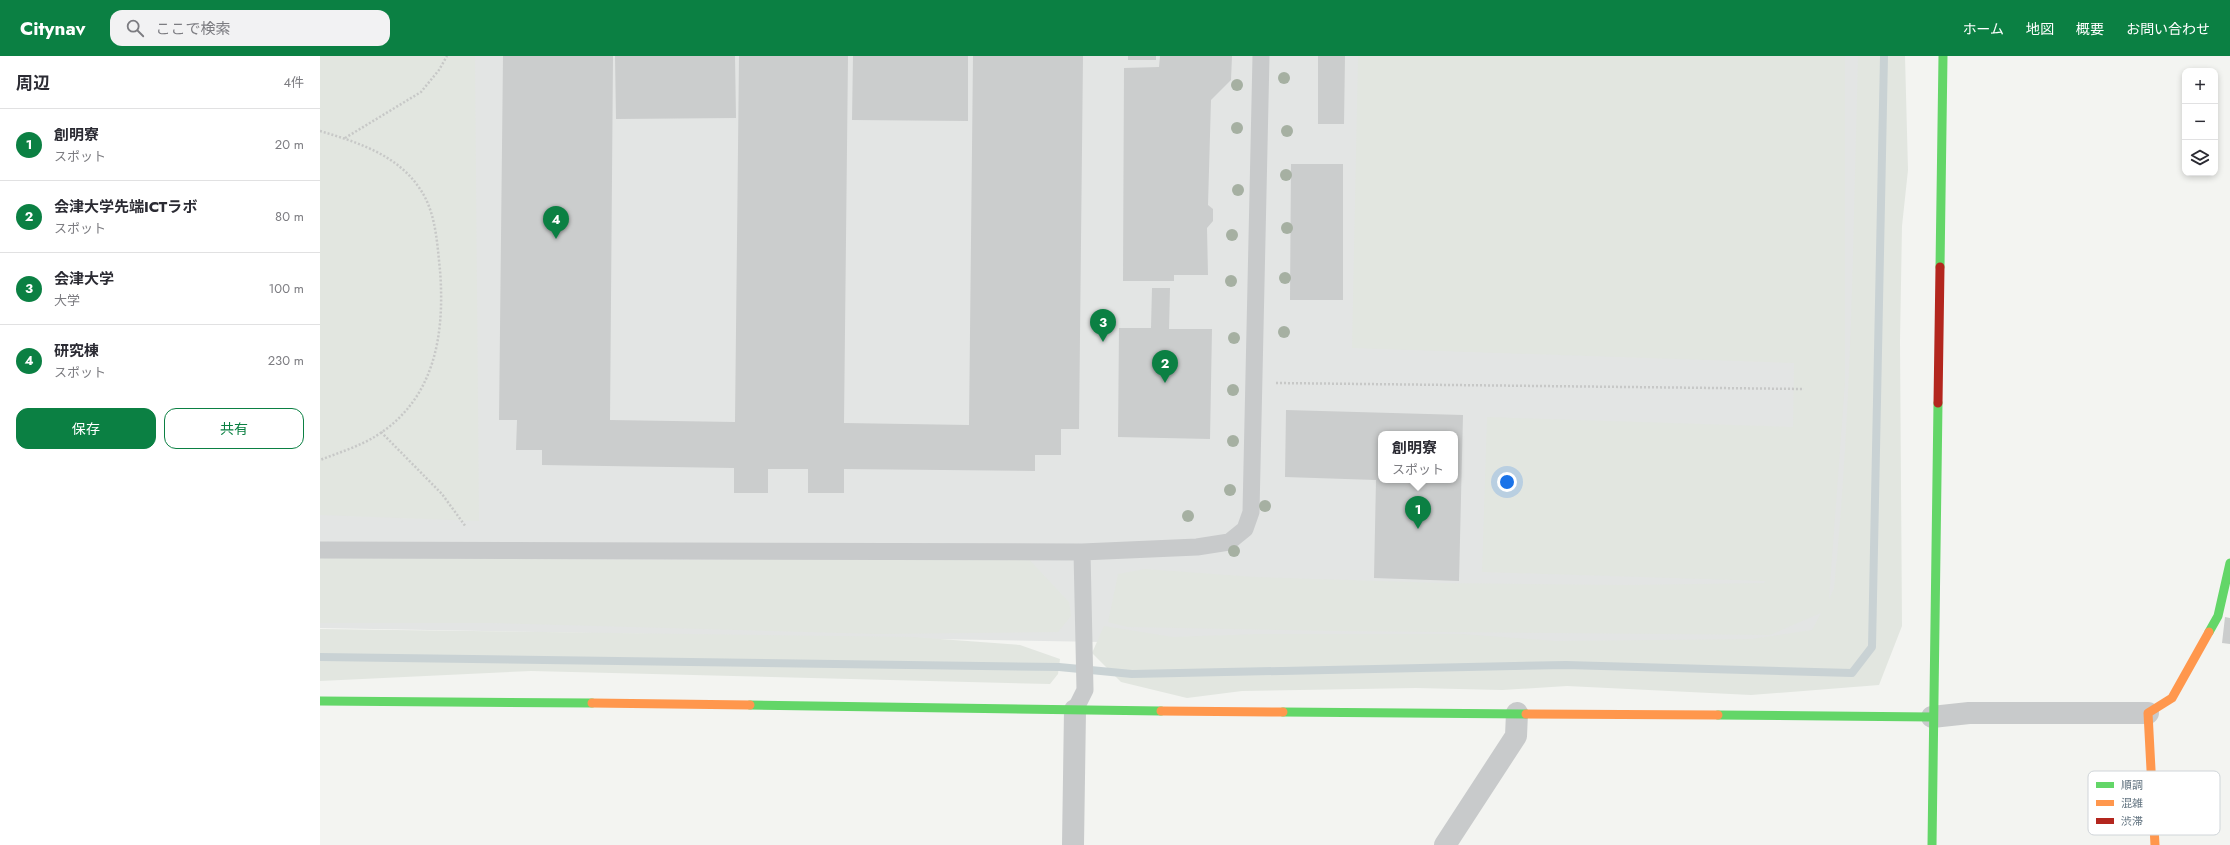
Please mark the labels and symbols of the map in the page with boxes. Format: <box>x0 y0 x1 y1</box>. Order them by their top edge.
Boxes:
pin: 4 <box>543 206 569 239</box>
pin: 3 <box>1090 309 1116 342</box>
pin: 2 <box>1152 350 1178 383</box>
your location <box>1497 472 1517 492</box>
pin: 1 <box>1405 496 1431 529</box>
legend <box>2088 771 2220 835</box>
text: 順調 <box>2121 777 2143 793</box>
text: 混雑 <box>2121 795 2143 811</box>
text: 渋滞 <box>2121 813 2143 829</box>

